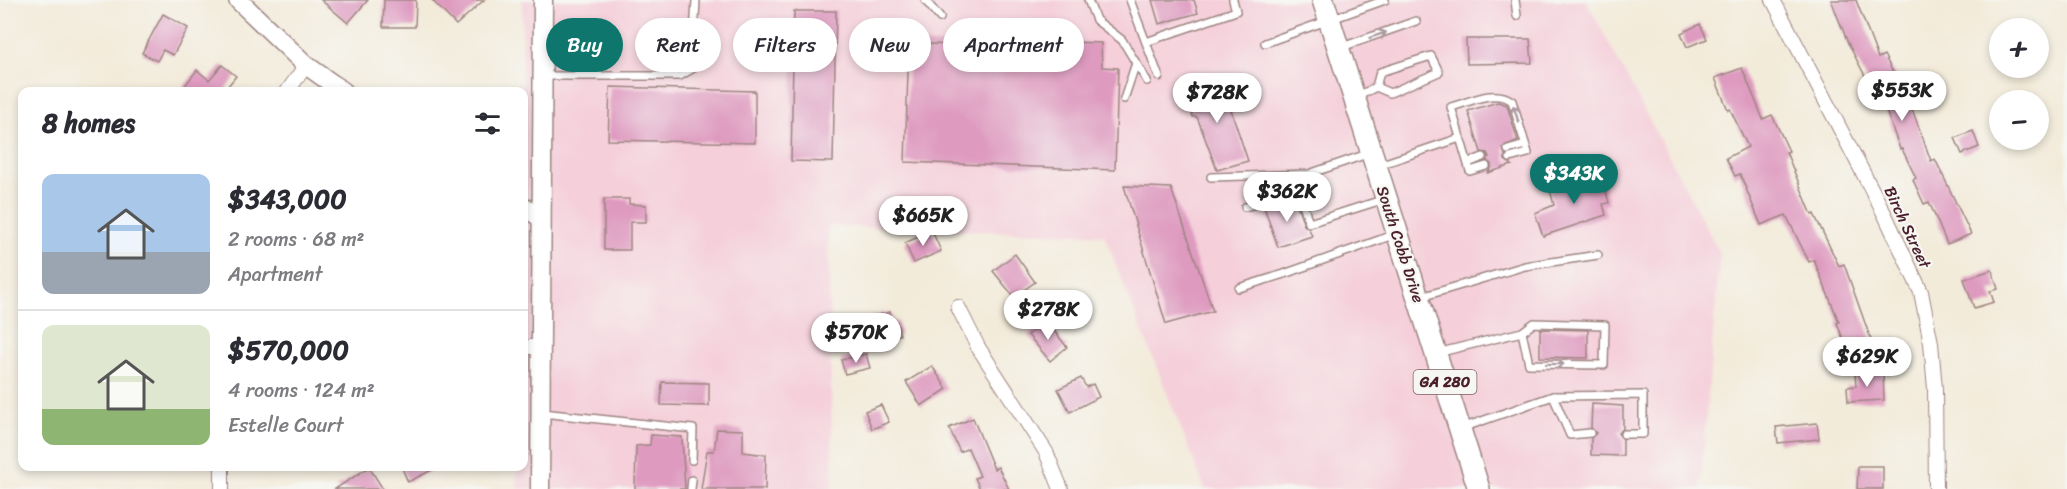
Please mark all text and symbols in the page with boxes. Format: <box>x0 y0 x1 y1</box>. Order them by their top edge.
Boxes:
chip: Buy <box>546 18 623 72</box>
chip: Rent <box>635 18 721 72</box>
chip: Filters <box>733 18 837 72</box>
chip: New <box>849 18 931 72</box>
chip: Apartment <box>943 18 1084 72</box>
map controls <box>1989 18 2049 150</box>
button: + <box>1989 18 2049 78</box>
one-way arrow <box>1368 28 1387 39</box>
pin: $553K <box>1860 71 1944 122</box>
pin: $728K <box>1175 73 1259 124</box>
text: $553K <box>1871 73 1933 108</box>
text: $728K <box>1187 75 1247 110</box>
button: − <box>1989 90 2049 150</box>
text: 8 homes <box>42 100 135 146</box>
one-way arrow <box>1510 105 1521 124</box>
icon: filters <box>471 107 504 140</box>
pin: $343K <box>1532 154 1616 205</box>
text: $343K <box>1544 156 1604 191</box>
pin: $362K <box>1245 172 1329 223</box>
text: $362K <box>1257 174 1317 209</box>
text: $343,000 <box>228 176 347 222</box>
street label: Birch Street <box>1876 181 1940 274</box>
street label: South Cobb Drive <box>1368 182 1433 307</box>
pin: $665K <box>881 196 965 247</box>
icon: home <box>90 198 162 270</box>
text: $665K <box>893 198 953 233</box>
text: 2 rooms · 68 m² <box>228 222 364 257</box>
text: Apartment <box>228 257 322 292</box>
pin: $278K <box>1006 290 1090 341</box>
text: $278K <box>1018 292 1078 327</box>
pin: $570K <box>814 313 898 364</box>
text: $570K <box>825 315 887 350</box>
text: $570,000 <box>228 327 349 373</box>
pin: $629K <box>1825 337 1909 388</box>
text: $629K <box>1837 339 1897 374</box>
icon: home <box>90 349 162 421</box>
one-way arrow <box>1545 358 1565 370</box>
road number: GA 280 <box>1414 370 1476 394</box>
text: 4 rooms · 124 m² <box>228 373 375 408</box>
text: Estelle Court <box>228 408 344 443</box>

